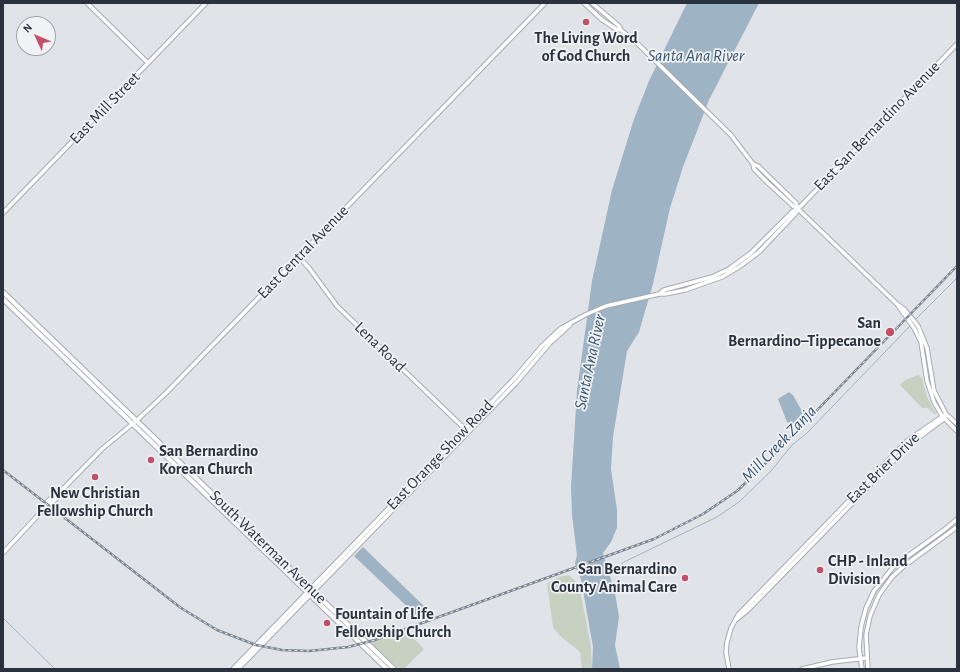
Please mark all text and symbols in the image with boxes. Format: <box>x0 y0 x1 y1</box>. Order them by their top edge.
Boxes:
north arrow <box>16 16 56 56</box>
marker: The Living Word of God Church <box>581 17 591 27</box>
text: N <box>21 21 34 35</box>
place label: The Living Word of God Church <box>534 28 638 66</box>
water label: Santa Ana River <box>648 46 744 66</box>
street label: East San Bernardino Avenue <box>810 57 944 195</box>
street label: East Mill Street <box>66 68 144 148</box>
street label: East Central Avenue <box>253 201 353 303</box>
water label: Santa Ana River <box>570 313 610 411</box>
place label: San Bernardino–Tippecanoe <box>728 313 881 351</box>
street label: Lena Road <box>350 318 410 376</box>
marker: San Bernardino–Tippecanoe <box>884 326 896 338</box>
street label: East Orange Show Road <box>383 396 497 514</box>
water label: Mill Creek Zanja <box>737 401 821 487</box>
street label: East Brier Drive <box>842 428 924 508</box>
place label: San Bernardino Korean Church <box>159 441 258 479</box>
marker: San Bernardino Korean Church <box>146 455 156 465</box>
marker: New Christian Fellowship Church <box>90 472 100 482</box>
place label: New Christian Fellowship Church <box>37 483 153 521</box>
street label: South Waterman Avenue <box>206 486 330 608</box>
place label: CHP - Inland Division <box>828 551 908 589</box>
place label: San Bernardino County Animal Care <box>551 559 677 597</box>
marker: CHP - Inland Division <box>815 565 825 575</box>
marker: San Bernardino County Animal Care <box>680 573 690 583</box>
place label: Fountain of Life Fellowship Church <box>335 604 451 642</box>
marker: Fountain of Life Fellowship Church <box>322 618 332 628</box>

